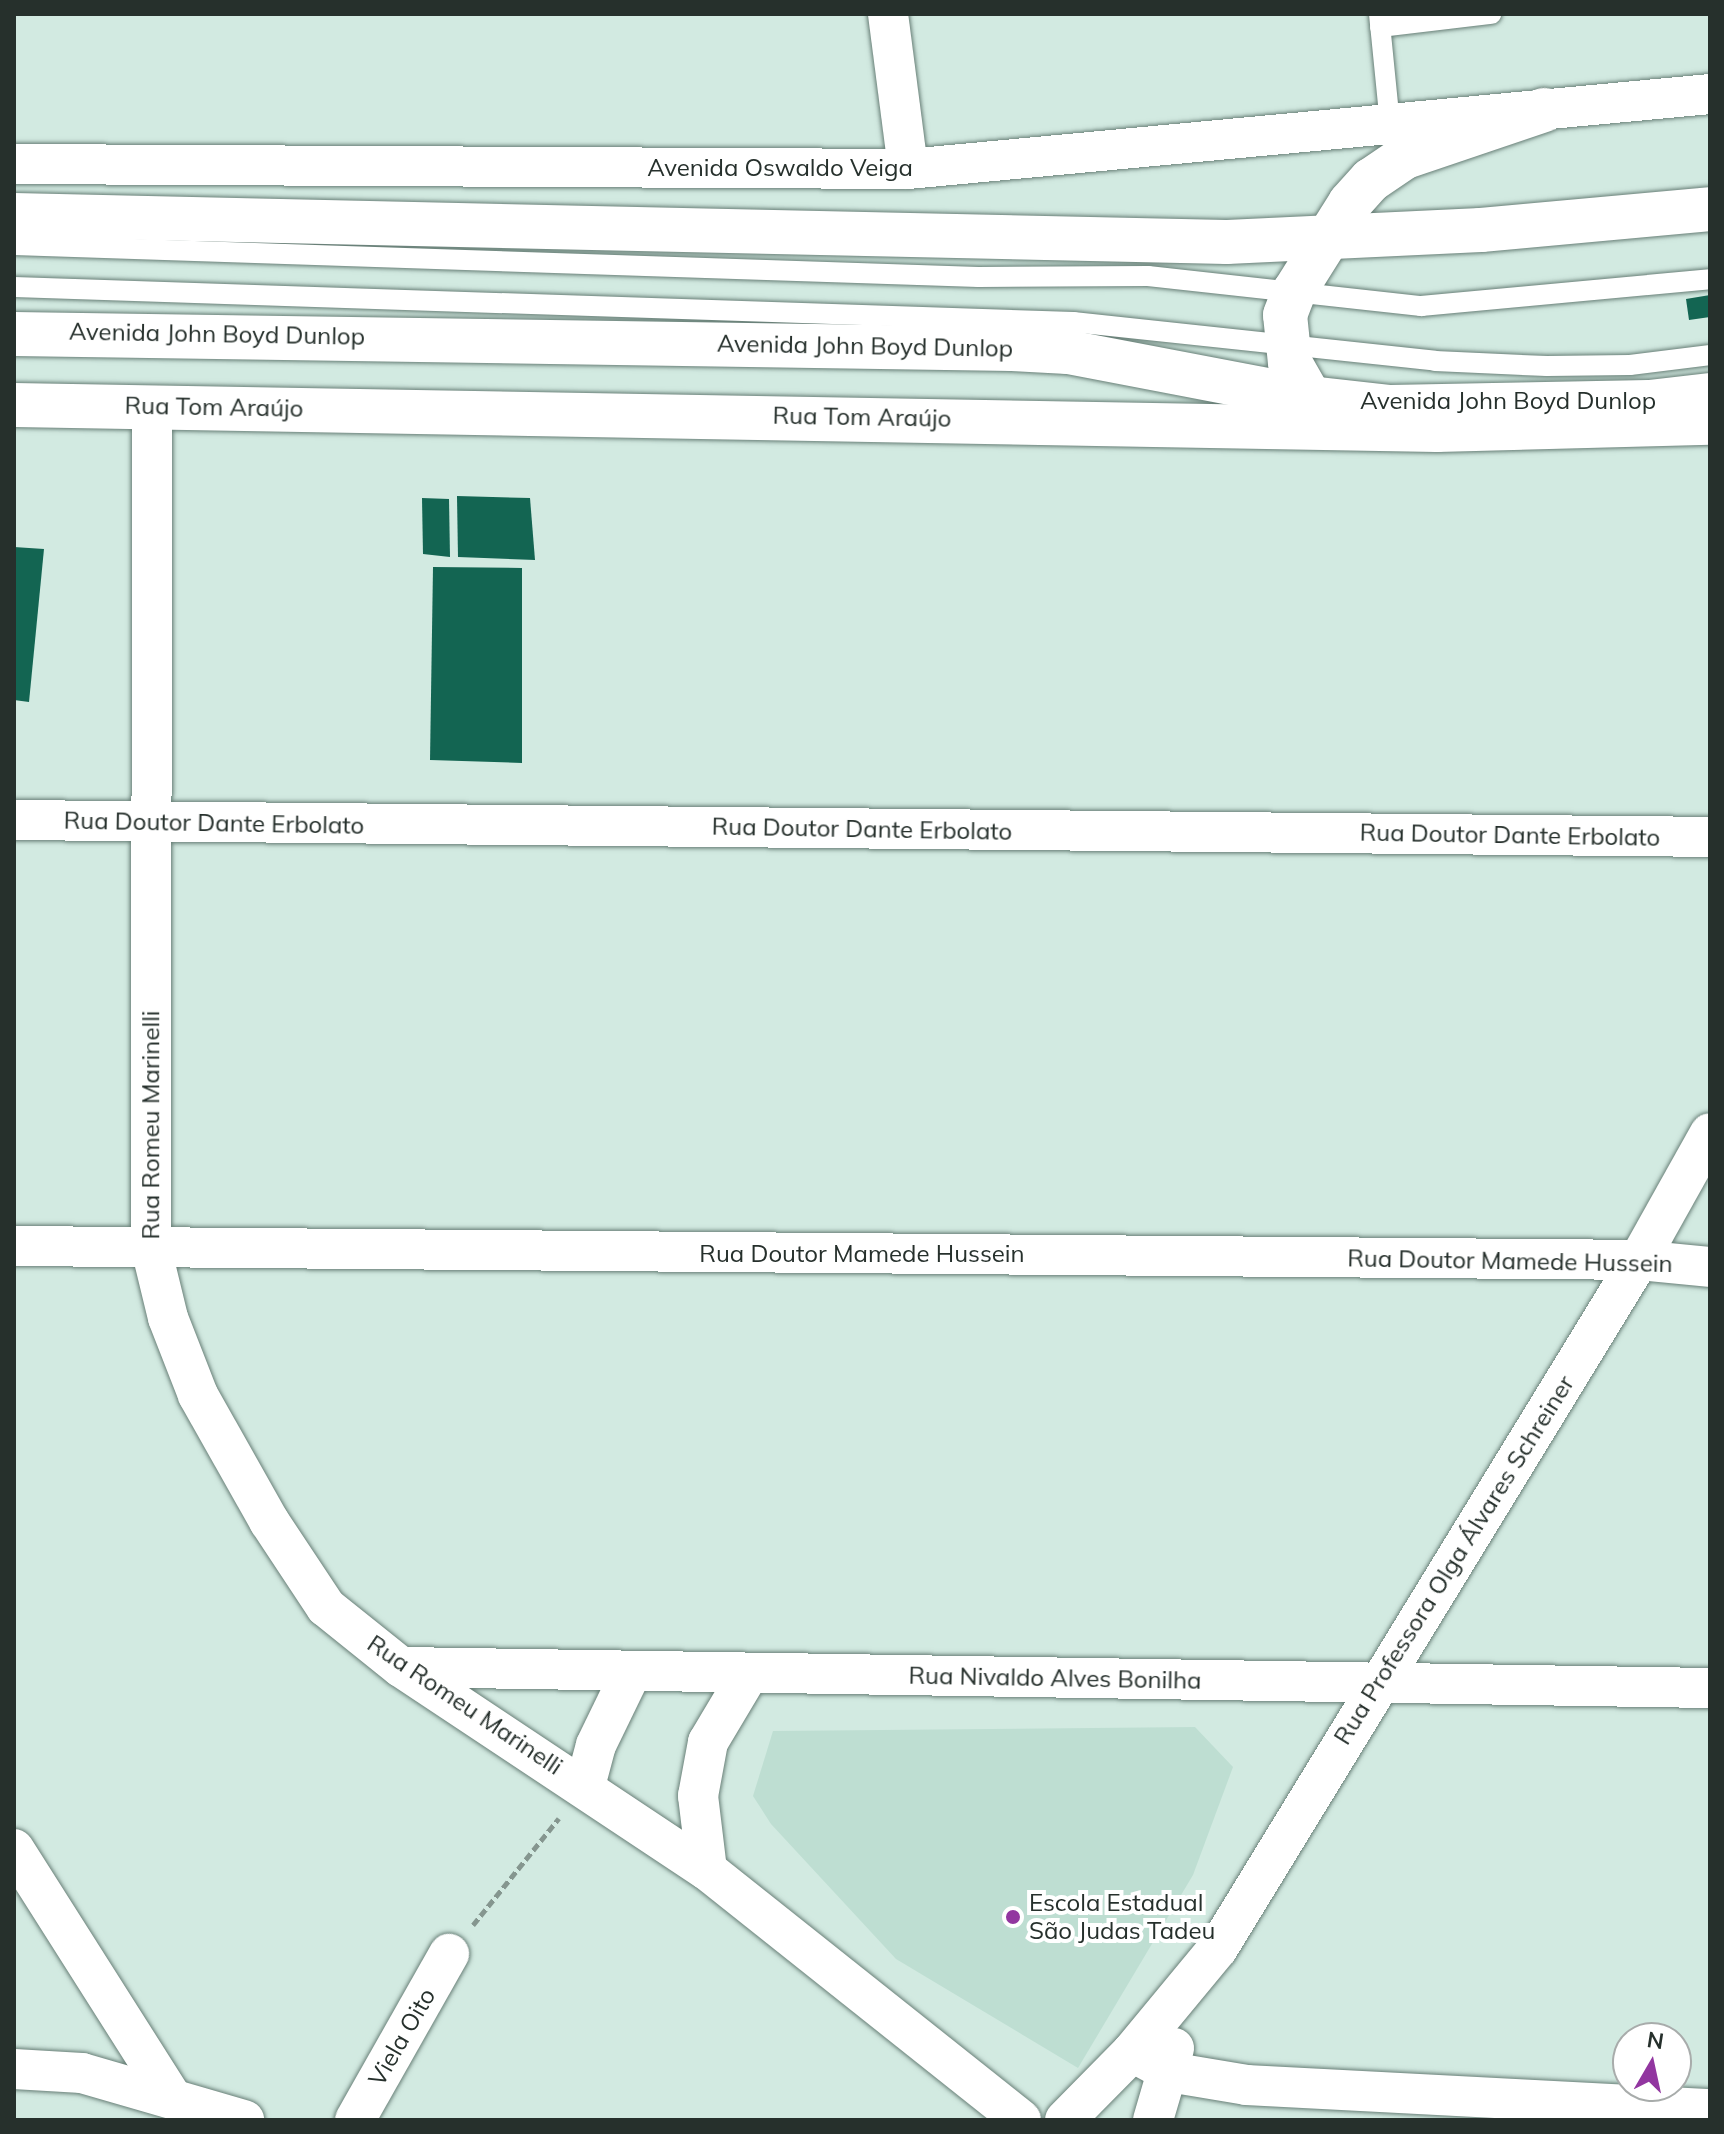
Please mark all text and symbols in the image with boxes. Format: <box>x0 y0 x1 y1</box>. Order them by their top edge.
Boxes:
street label: Avenida Oswaldo Veiga <box>647 154 913 182</box>
street label: Avenida John Boyd Dunlop <box>69 317 365 351</box>
street label: Avenida John Boyd Dunlop <box>717 329 1013 363</box>
street label: Avenida John Boyd Dunlop <box>1360 387 1656 415</box>
street label: Rua Tom Araújo <box>124 391 304 423</box>
street label: Rua Tom Araújo <box>772 401 952 433</box>
street label: Rua Doutor Dante Erbolato <box>63 806 365 840</box>
street label: Rua Doutor Dante Erbolato <box>711 812 1013 846</box>
street label: Rua Doutor Dante Erbolato <box>1359 818 1661 852</box>
street label: Rua Romeu Marinelli <box>137 1010 165 1240</box>
street label: Rua Doutor Mamede Hussein <box>699 1240 1025 1268</box>
street label: Rua Doutor Mamede Hussein <box>1347 1244 1673 1278</box>
street label: Rua Professora Olga Álvares Schreiner <box>1328 1370 1580 1750</box>
street label: Rua Romeu Marinelli <box>362 1629 568 1781</box>
street label: Rua Nivaldo Alves Bonilha <box>908 1661 1202 1695</box>
place label: Escola Estadual São Judas Tadeu <box>1029 1889 1215 1945</box>
marker: Escola Estadual São Judas Tadeu <box>1004 1908 1022 1926</box>
street label: Viela Oito <box>362 1983 442 2091</box>
north arrow <box>1612 2022 1692 2102</box>
text: N <box>1645 2025 1666 2055</box>

